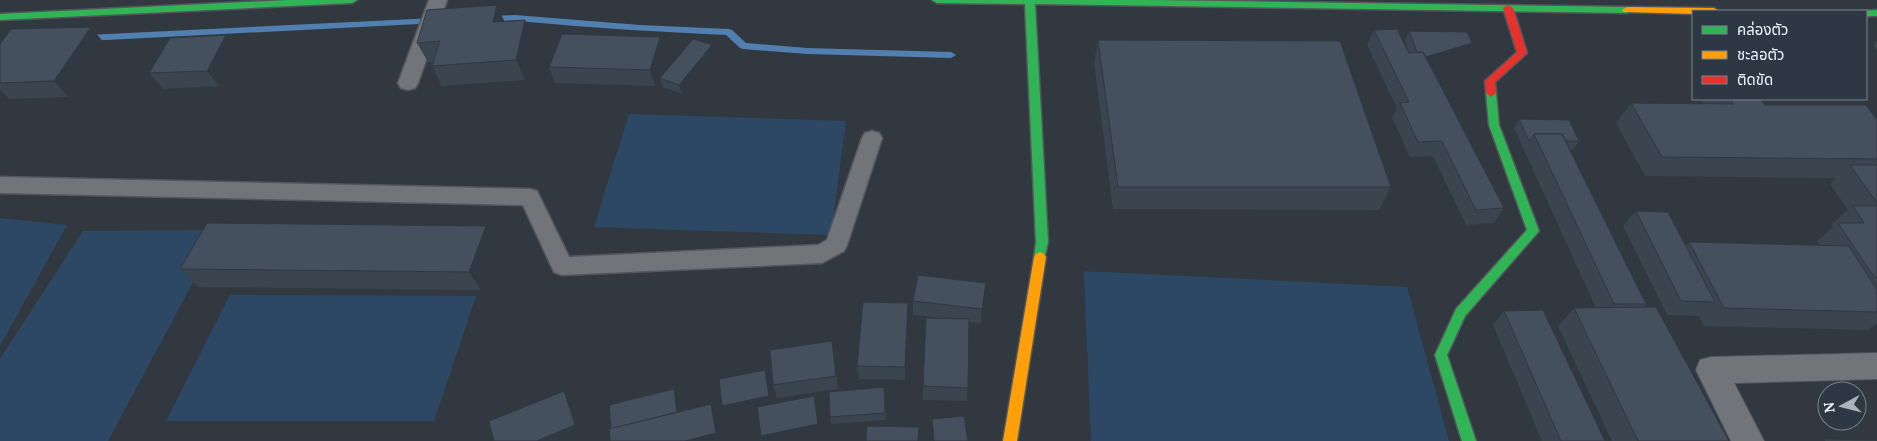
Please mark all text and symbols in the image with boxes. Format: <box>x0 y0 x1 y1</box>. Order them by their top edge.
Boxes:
legend <box>1692 10 1867 100</box>
text: คล่องตัว <box>1737 20 1788 39</box>
text: ชะลอตัว <box>1737 45 1784 64</box>
text: ติดขัด <box>1737 70 1773 89</box>
north arrow <box>1817 381 1867 431</box>
text: N <box>1819 401 1839 414</box>

